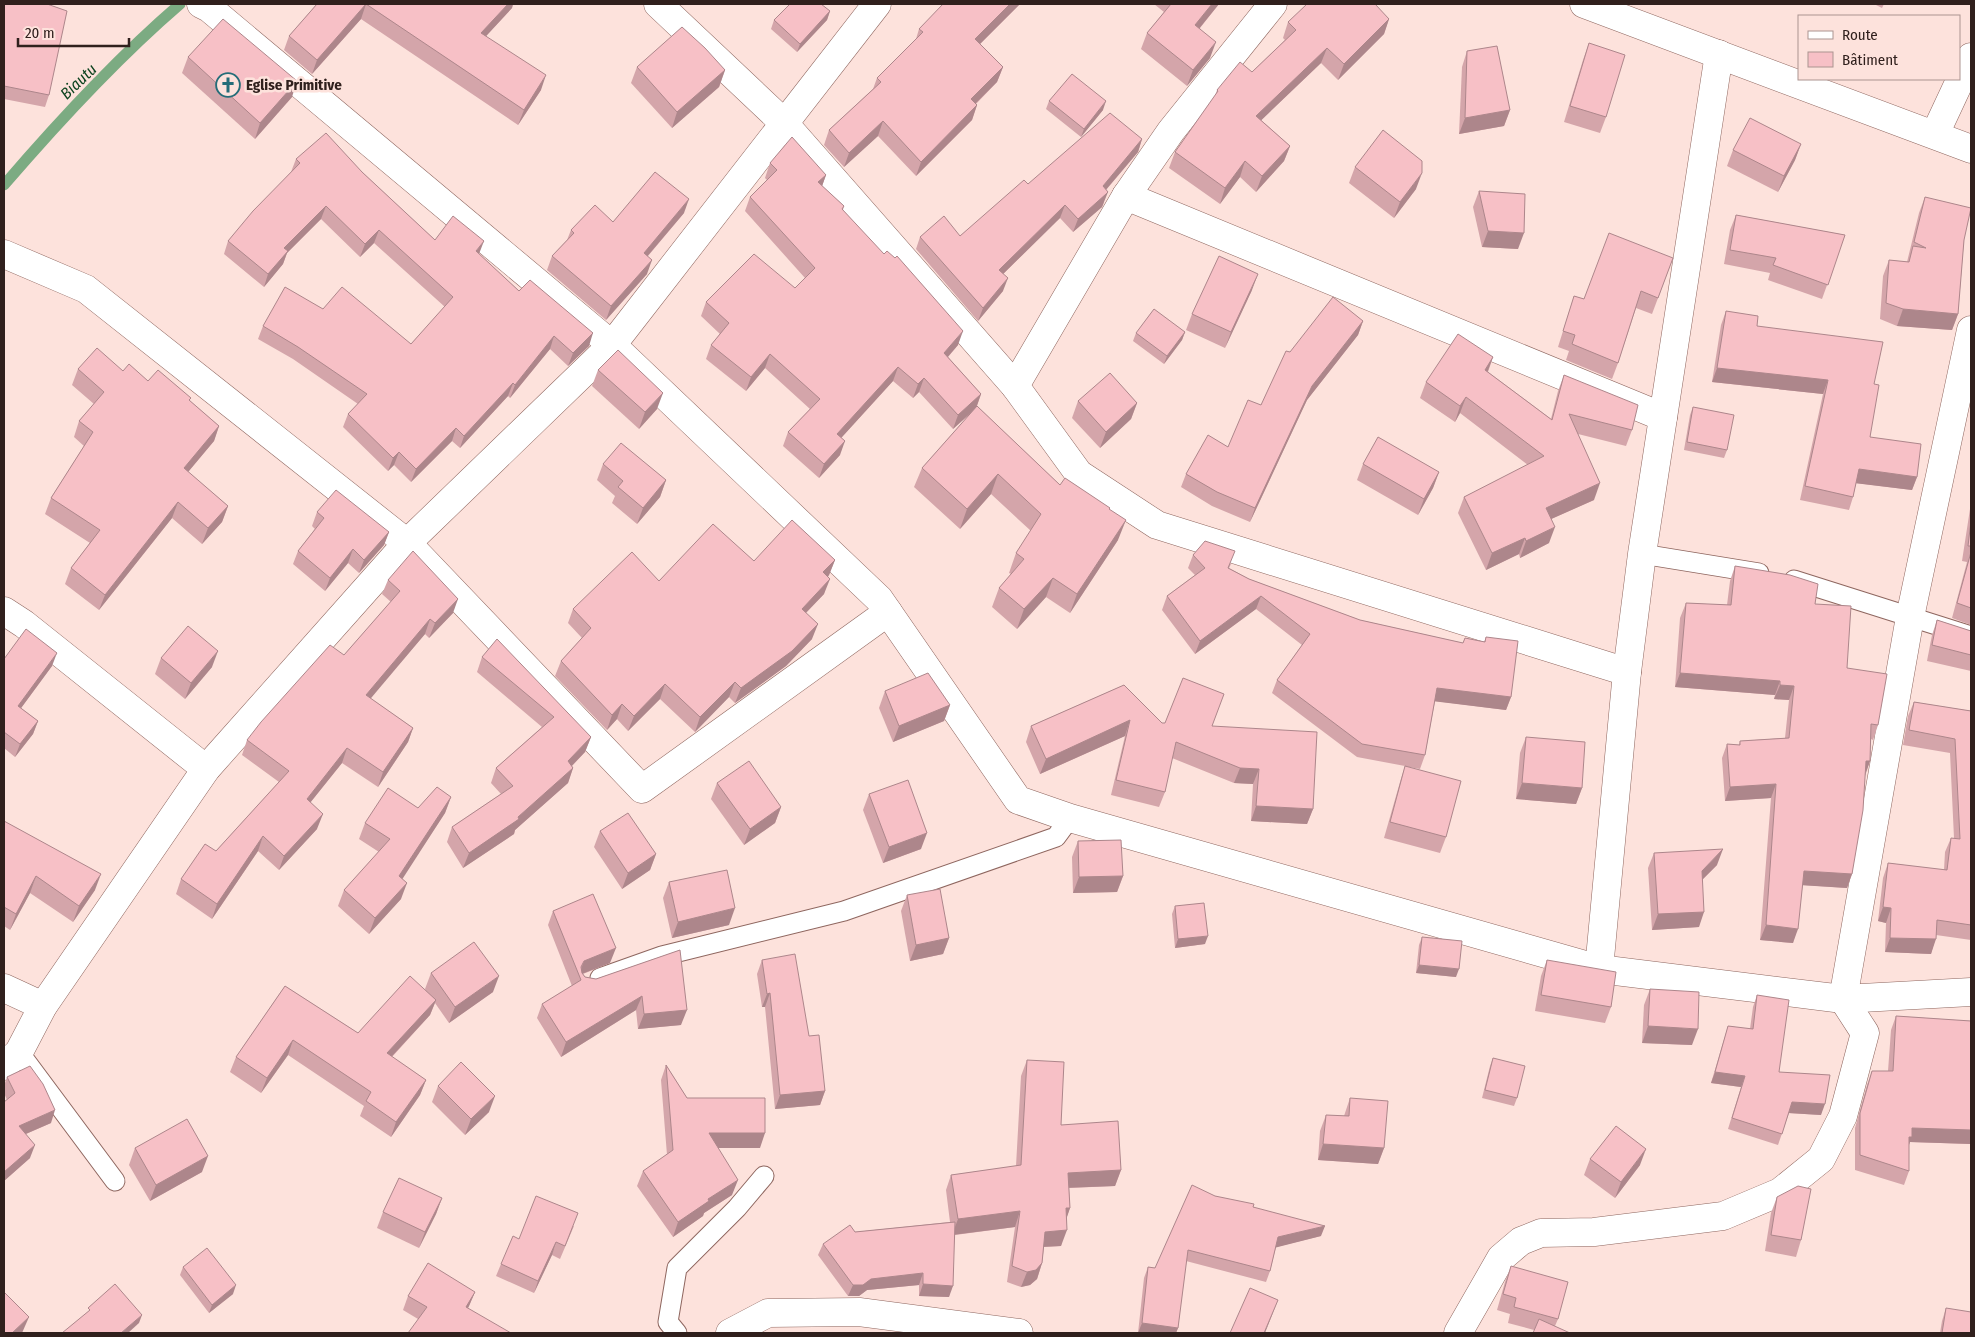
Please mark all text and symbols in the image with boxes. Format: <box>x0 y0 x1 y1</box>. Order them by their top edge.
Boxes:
scale bar <box>18 15 129 47</box>
legend <box>1798 15 1960 80</box>
text: 20 m <box>25 24 55 42</box>
text: Route <box>1842 26 1878 44</box>
text: Bâtiment <box>1842 51 1898 69</box>
water label: Biautu <box>56 60 100 103</box>
church icon: Eglise Primitive <box>215 72 241 98</box>
place label: Eglise Primitive <box>246 76 342 94</box>

